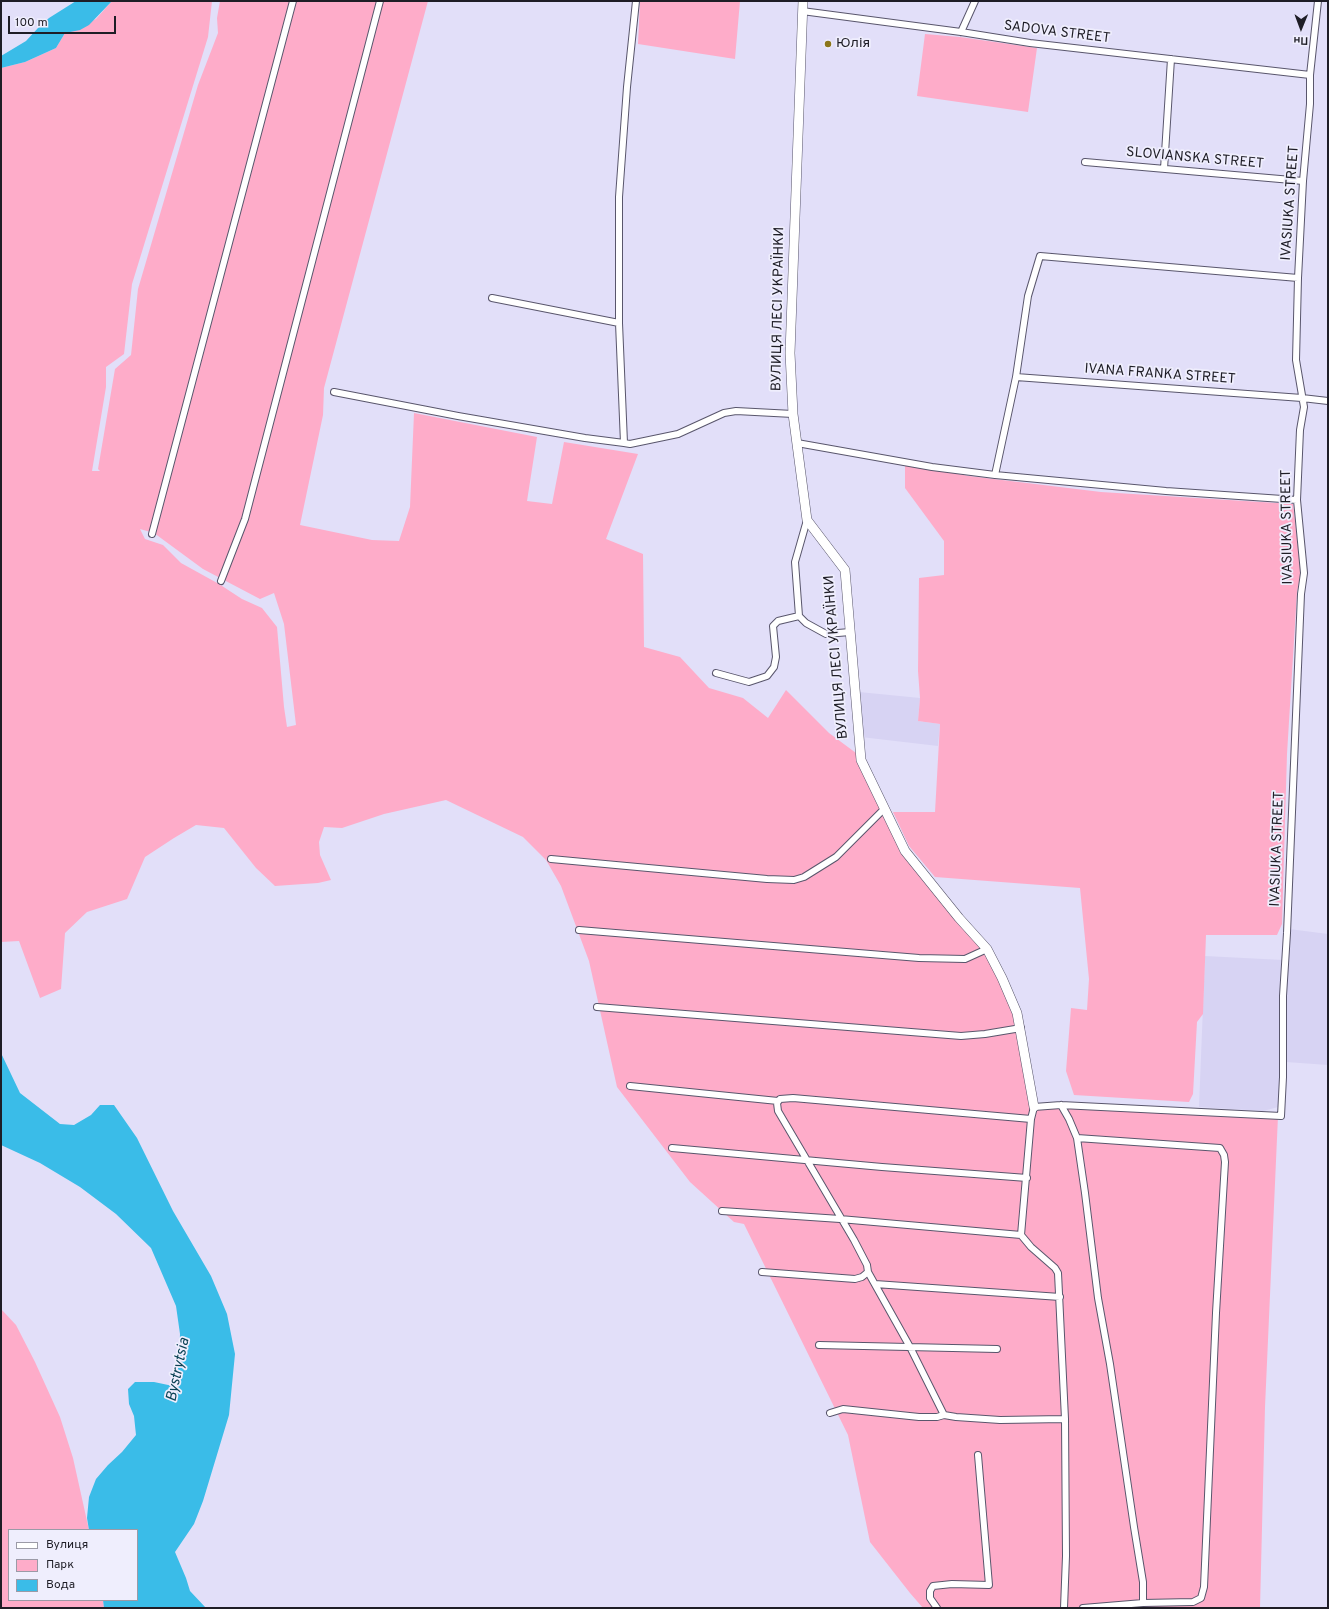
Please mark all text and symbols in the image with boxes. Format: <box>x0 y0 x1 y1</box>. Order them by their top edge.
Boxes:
scale bar <box>10 8 118 34</box>
north arrow <box>1281 8 1321 48</box>
text: 100 m <box>15 15 48 31</box>
street label: SADOVA STREET <box>1003 18 1111 48</box>
text: Пн <box>1293 33 1308 47</box>
place label: Юлія <box>836 36 870 52</box>
marker: Юлія <box>823 39 833 49</box>
street label: SLOVIANSKA STREET <box>1125 145 1265 173</box>
street label: IVASIUKA STREET <box>1279 145 1303 261</box>
street label: ВУЛИЦЯ ЛЕСІ УКРАЇНКИ <box>769 227 789 391</box>
street label: IVANA FRANKA STREET <box>1084 361 1236 389</box>
street label: IVASIUKA STREET <box>1279 469 1297 585</box>
street label: ВУЛИЦЯ ЛЕСІ УКРАЇНКИ <box>821 574 853 740</box>
street label: IVASIUKA STREET <box>1268 791 1288 907</box>
water label: Bystrytsia <box>163 1336 195 1404</box>
legend <box>8 1529 138 1601</box>
text: Вулиця <box>46 1537 88 1553</box>
text: Парк <box>46 1557 74 1573</box>
text: Вода <box>46 1577 75 1593</box>

